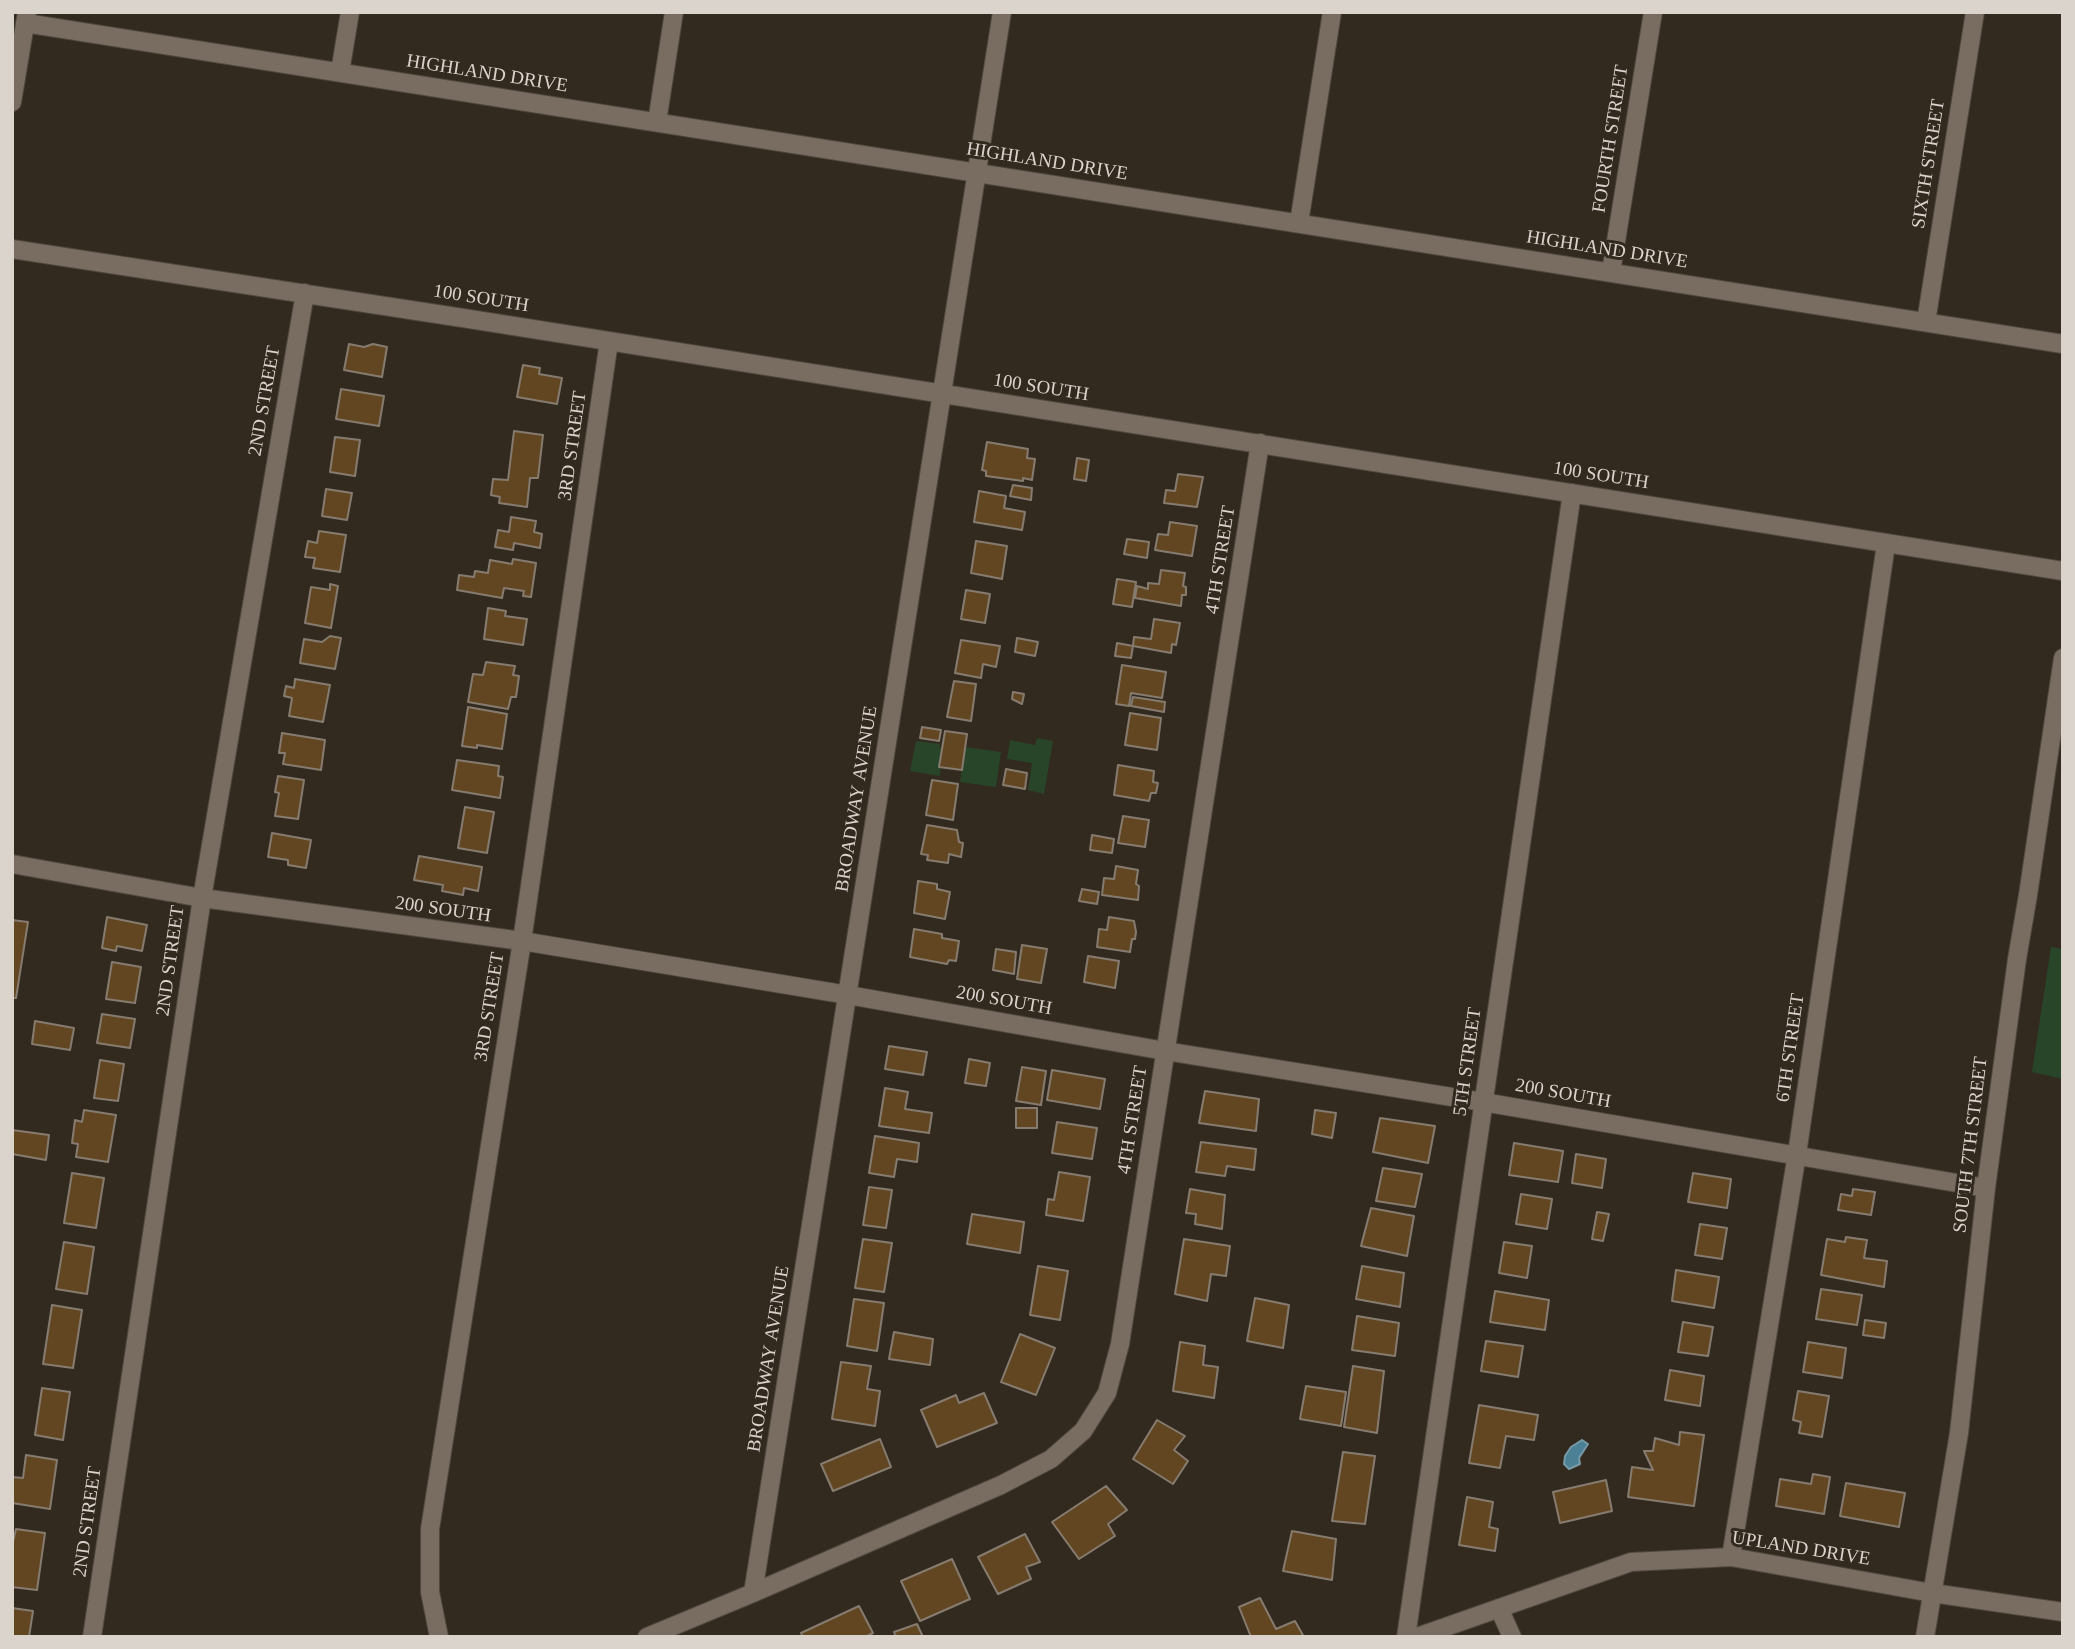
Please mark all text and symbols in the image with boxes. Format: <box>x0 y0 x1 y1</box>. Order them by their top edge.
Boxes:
street label: HIGHLAND DRIVE <box>405 50 569 98</box>
street label: FOURTH STREET <box>1588 63 1634 215</box>
street label: SIXTH STREET <box>1908 98 1950 230</box>
street label: HIGHLAND DRIVE <box>965 138 1129 186</box>
street label: HIGHLAND DRIVE <box>1525 226 1689 274</box>
street label: 100 SOUTH <box>432 280 530 318</box>
street label: 2ND STREET <box>244 344 286 458</box>
street label: 100 SOUTH <box>992 369 1090 407</box>
street label: 3RD STREET <box>554 390 592 502</box>
street label: 100 SOUTH <box>1552 457 1650 495</box>
street label: 4TH STREET <box>1201 504 1241 616</box>
street label: BROADWAY AVENUE <box>831 704 883 894</box>
street label: 200 SOUTH <box>394 892 492 928</box>
street label: 2ND STREET <box>152 904 190 1018</box>
street label: 3RD STREET <box>470 951 510 1063</box>
street label: 200 SOUTH <box>954 981 1054 1021</box>
street label: 6TH STREET <box>1772 992 1810 1104</box>
street label: 5TH STREET <box>1449 1006 1487 1118</box>
street label: SOUTH 7TH STREET <box>1949 1056 1993 1234</box>
street label: 4TH STREET <box>1113 1064 1153 1176</box>
street label: 200 SOUTH <box>1513 1074 1613 1114</box>
street label: BROADWAY AVENUE <box>743 1264 795 1454</box>
street label: 2ND STREET <box>69 1465 107 1579</box>
street label: UPLAND DRIVE <box>1730 1527 1872 1571</box>

